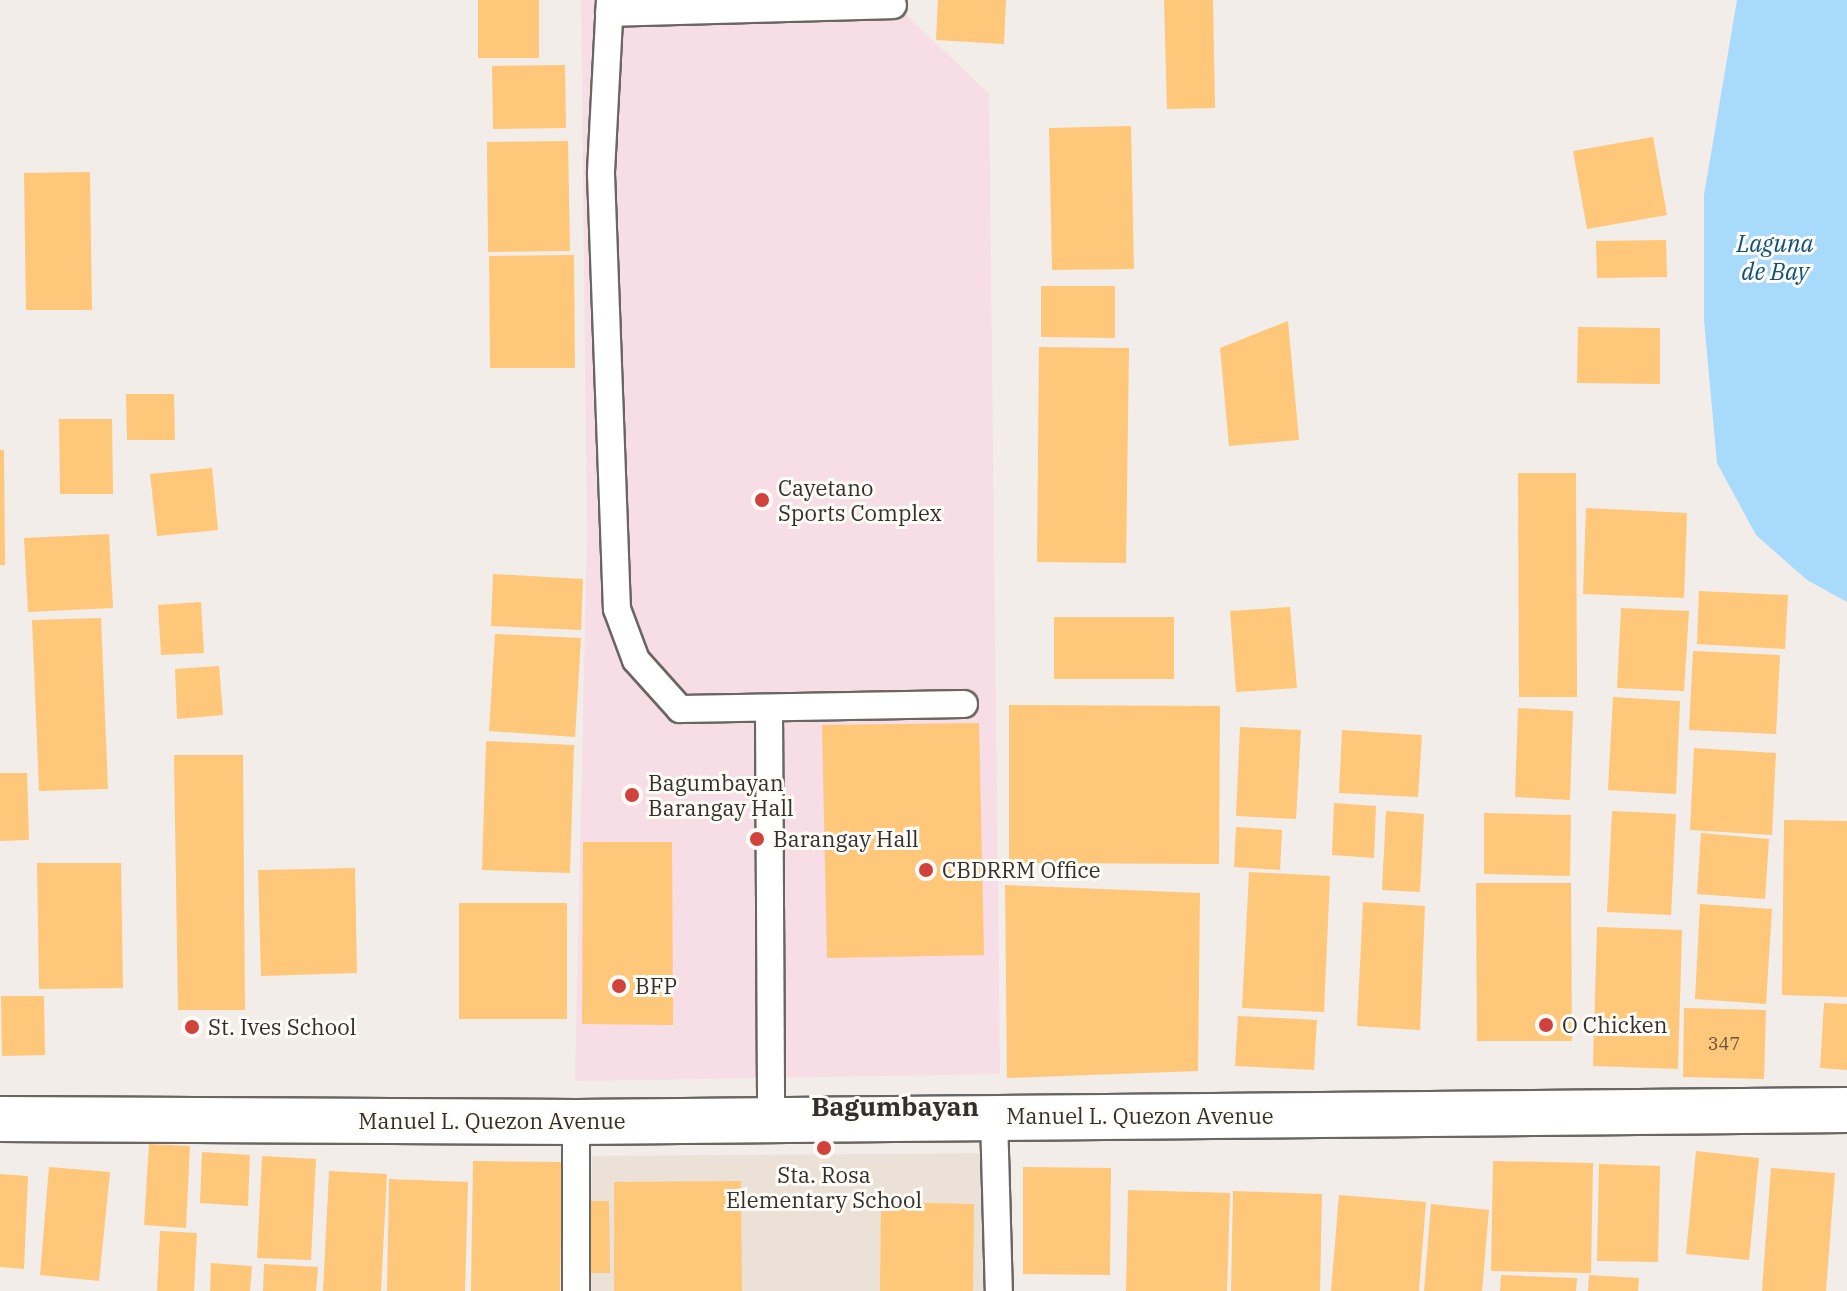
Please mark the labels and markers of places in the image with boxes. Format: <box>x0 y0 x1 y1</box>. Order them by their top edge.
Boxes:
place label: Cayetano Sports Complex <box>778 474 942 526</box>
marker: Cayetano Sports Complex <box>753 491 771 509</box>
place label: Bagumbayan Barangay Hall <box>648 769 794 820</box>
marker: Bagumbayan Barangay Hall <box>623 786 641 804</box>
place label: Barangay Hall <box>773 826 919 852</box>
marker: Barangay Hall <box>748 830 766 848</box>
place label: CBDRRM Office <box>942 857 1101 883</box>
marker: CBDRRM Office <box>917 861 935 879</box>
place label: BFP <box>635 973 677 999</box>
marker: BFP <box>610 977 628 995</box>
place label: O Chicken <box>1562 1012 1668 1038</box>
place label: St. Ives School <box>208 1014 356 1040</box>
marker: O Chicken <box>1537 1016 1555 1034</box>
marker: St. Ives School <box>183 1018 201 1036</box>
marker: Sta. Rosa Elementary School <box>815 1139 833 1157</box>
place label: Sta. Rosa Elementary School <box>726 1161 922 1212</box>

